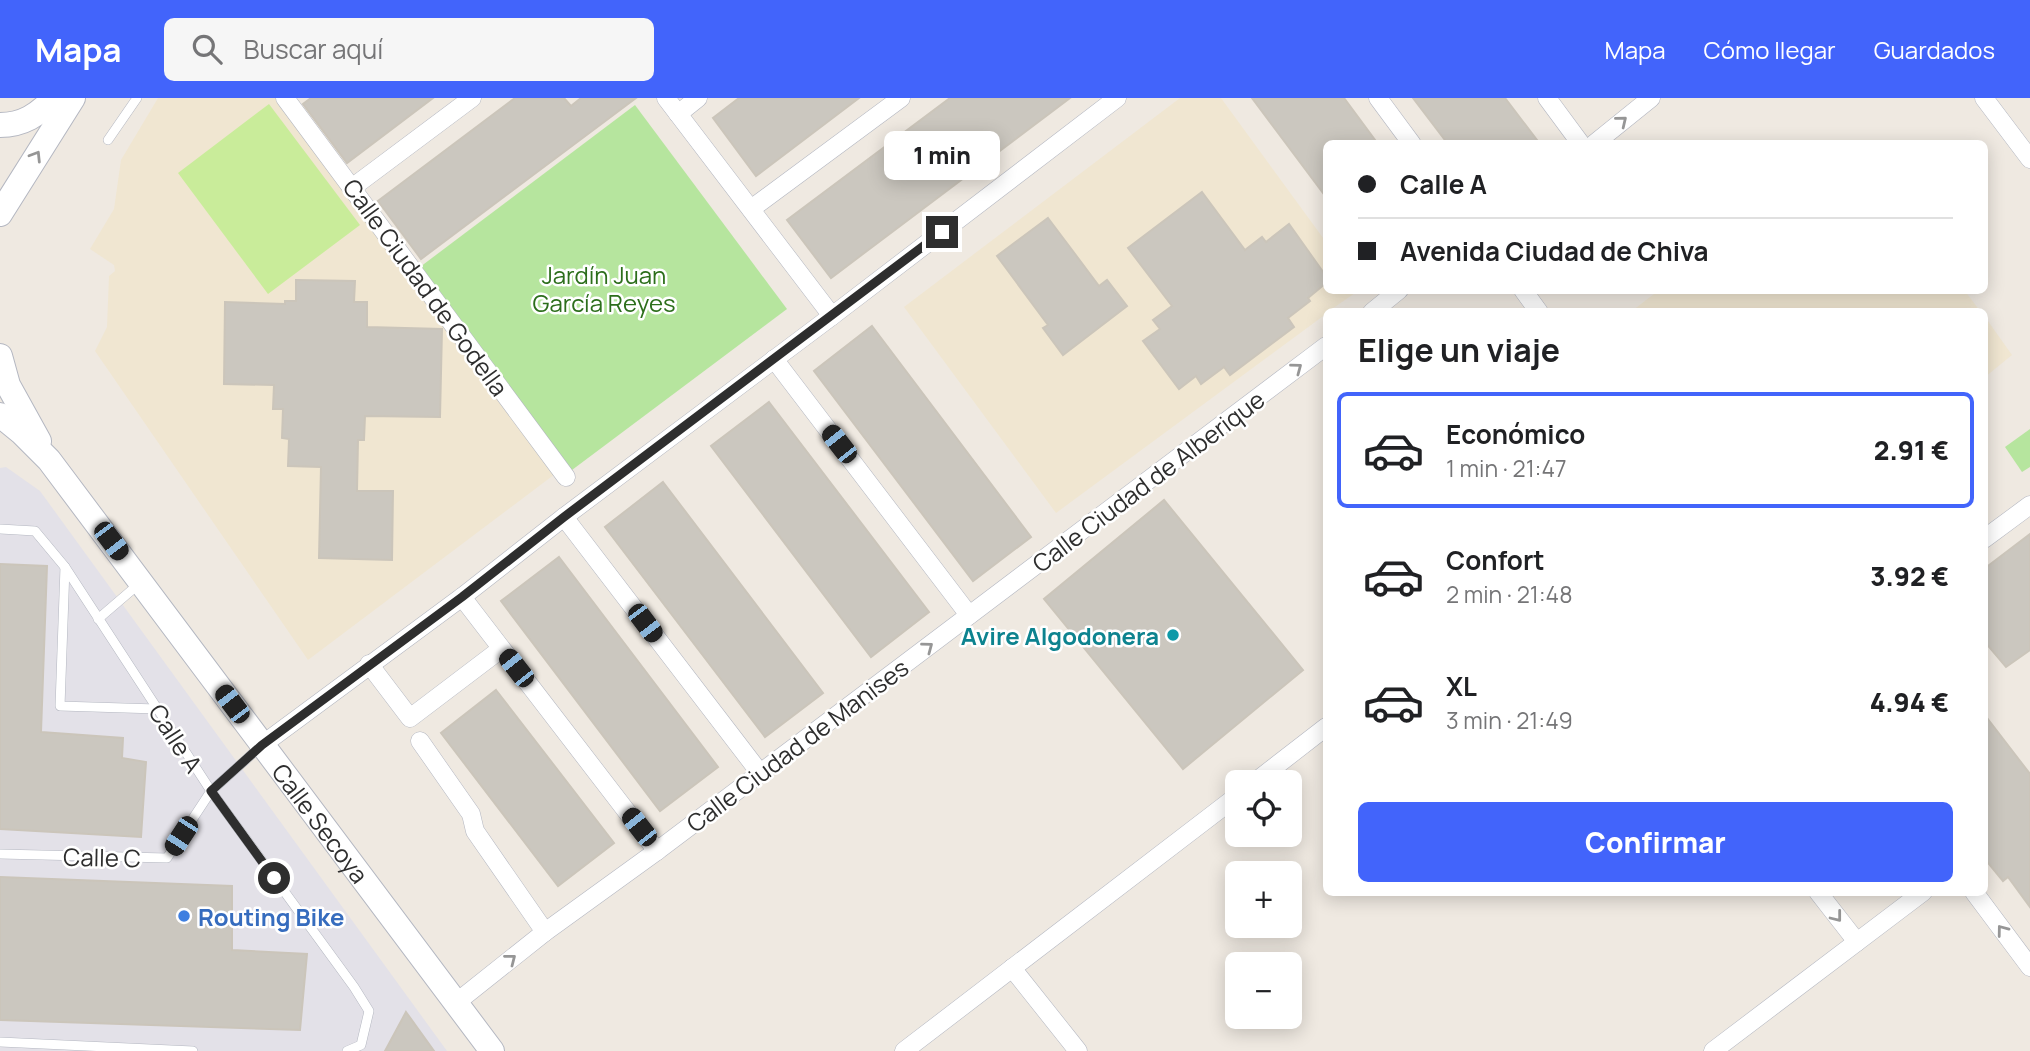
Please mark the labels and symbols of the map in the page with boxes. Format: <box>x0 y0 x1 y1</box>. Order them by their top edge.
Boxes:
one-way arrow <box>1615 116 1627 129</box>
callout: 1 min <box>884 130 1000 180</box>
one-way arrow <box>28 151 41 164</box>
street label: Calle Ciudad de Godella <box>336 172 516 402</box>
route end <box>926 216 958 248</box>
park label: Jardín Juan García Reyes <box>532 258 676 319</box>
one-way arrow <box>1290 363 1302 376</box>
street label: Calle Ciudad de Alberique <box>1025 383 1271 579</box>
car <box>818 421 861 467</box>
car <box>90 518 133 564</box>
car <box>624 600 667 646</box>
place label: Avire Algodonera <box>961 619 1159 652</box>
marker: Avire Algodonera <box>1165 627 1181 643</box>
one-way arrow <box>920 642 933 655</box>
car <box>495 645 538 691</box>
street label: Calle Ciudad de Manises <box>679 651 915 839</box>
car <box>211 681 254 727</box>
street label: Calle A <box>142 697 210 779</box>
street label: Calle Secoya <box>265 756 377 889</box>
car <box>618 804 661 850</box>
car <box>161 813 202 859</box>
street label: Calle C <box>63 840 141 874</box>
route start <box>258 862 290 894</box>
place label: Routing Bike <box>198 900 344 933</box>
marker: Routing Bike <box>176 908 192 924</box>
one-way arrow <box>1829 910 1842 922</box>
one-way arrow <box>1998 925 2010 938</box>
one-way arrow <box>503 955 515 968</box>

